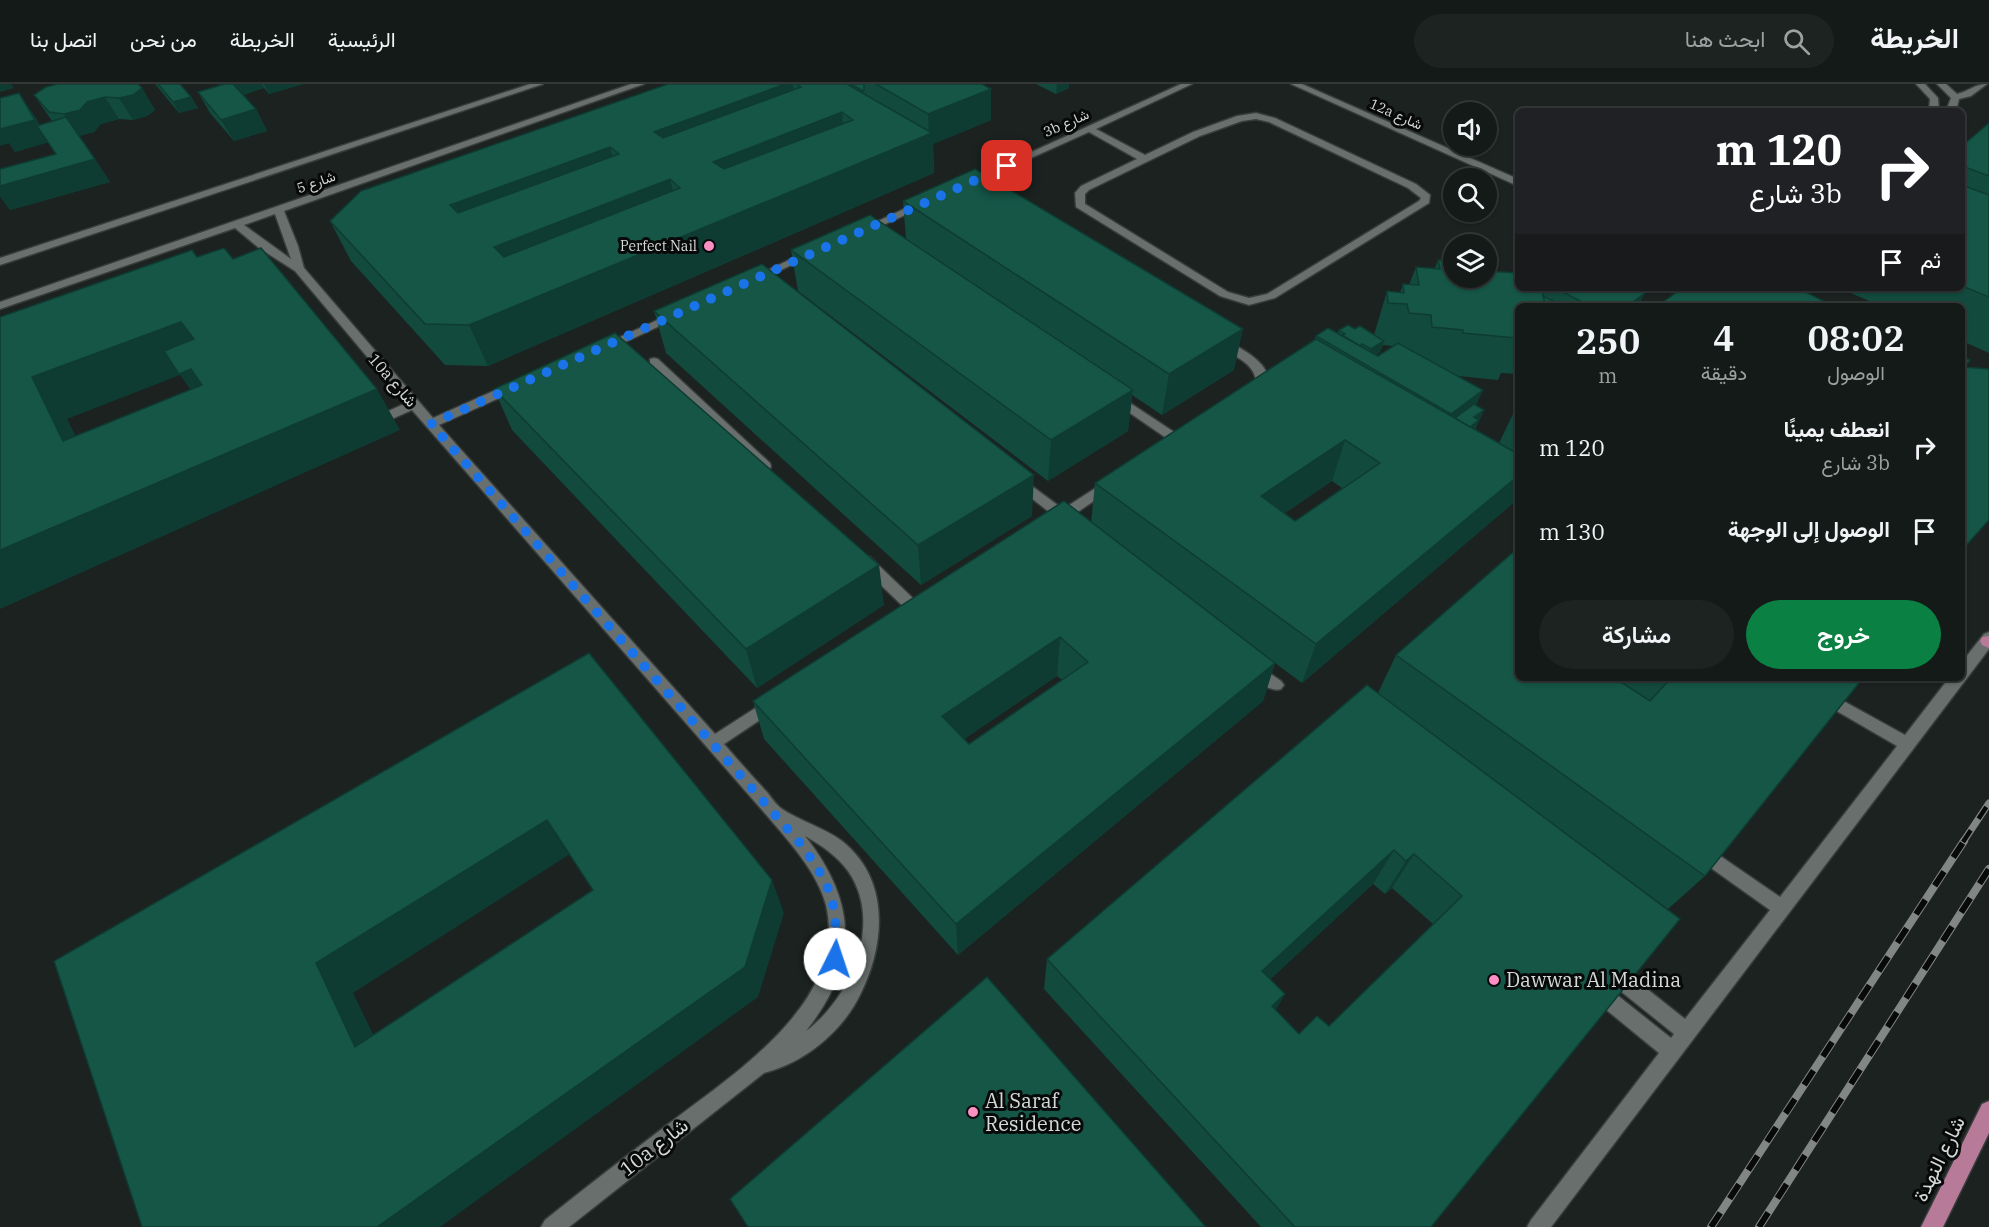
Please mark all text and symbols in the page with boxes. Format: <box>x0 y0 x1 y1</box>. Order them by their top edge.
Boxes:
search box <box>1414 14 1834 68</box>
text: الخريطة <box>1870 19 1959 56</box>
text: ابحث هنا <box>1685 24 1765 53</box>
text: اتصل بنا <box>30 25 97 53</box>
text: من نحن <box>130 25 197 53</box>
text: الخريطة <box>230 25 295 53</box>
text: الرئيسية <box>328 25 396 53</box>
icon: search <box>1780 25 1813 58</box>
street label: 12a شارع <box>1366 94 1425 135</box>
map controls <box>1443 102 1497 288</box>
button: sound <box>1443 102 1497 156</box>
street label: 3b شارع <box>1040 105 1092 143</box>
text: 120 m <box>1716 122 1842 177</box>
icon: right <box>1863 132 1941 210</box>
pin <box>981 140 1032 191</box>
icon: arrive <box>990 149 1023 182</box>
street label: شارع 5 <box>294 167 338 199</box>
button: search <box>1443 168 1497 222</box>
text: 3b شارع <box>1749 175 1842 210</box>
button: layers <box>1443 234 1497 288</box>
place label: Perfect Nail <box>620 237 697 255</box>
marker: Perfect Nail <box>702 239 716 253</box>
text: ثم <box>1920 245 1941 274</box>
icon: arrive <box>1875 246 1908 279</box>
text: 4 <box>1713 314 1735 361</box>
text: 08:02 <box>1807 314 1905 361</box>
text: 250 <box>1575 317 1640 364</box>
street label: 10a شارع <box>363 349 421 412</box>
text: دقيقة <box>1701 359 1747 386</box>
text: الوصول <box>1827 359 1885 386</box>
text: m <box>1598 362 1617 389</box>
text: انعطف يمينًا <box>1784 414 1890 443</box>
icon: right <box>1908 431 1941 464</box>
text: 120 m <box>1539 433 1605 462</box>
text: 3b شارع <box>1821 449 1890 476</box>
text: الوصول إلى الوجهة <box>1728 514 1890 543</box>
icon: arrive <box>1908 515 1941 548</box>
text: 130 m <box>1539 517 1605 546</box>
button: مشاركة <box>1539 600 1734 669</box>
button: خروج <box>1746 600 1941 669</box>
position arrow <box>803 927 867 991</box>
place label: Dawwar Al Madina <box>1506 966 1681 993</box>
marker: Dawwar Al Madina <box>1487 973 1501 987</box>
place label: Al Saraf Residence <box>985 1087 1081 1137</box>
marker: Al Saraf Residence <box>966 1105 980 1119</box>
street label: 10a شارع <box>614 1111 694 1183</box>
street label: شارع النهدة <box>1906 1112 1972 1206</box>

